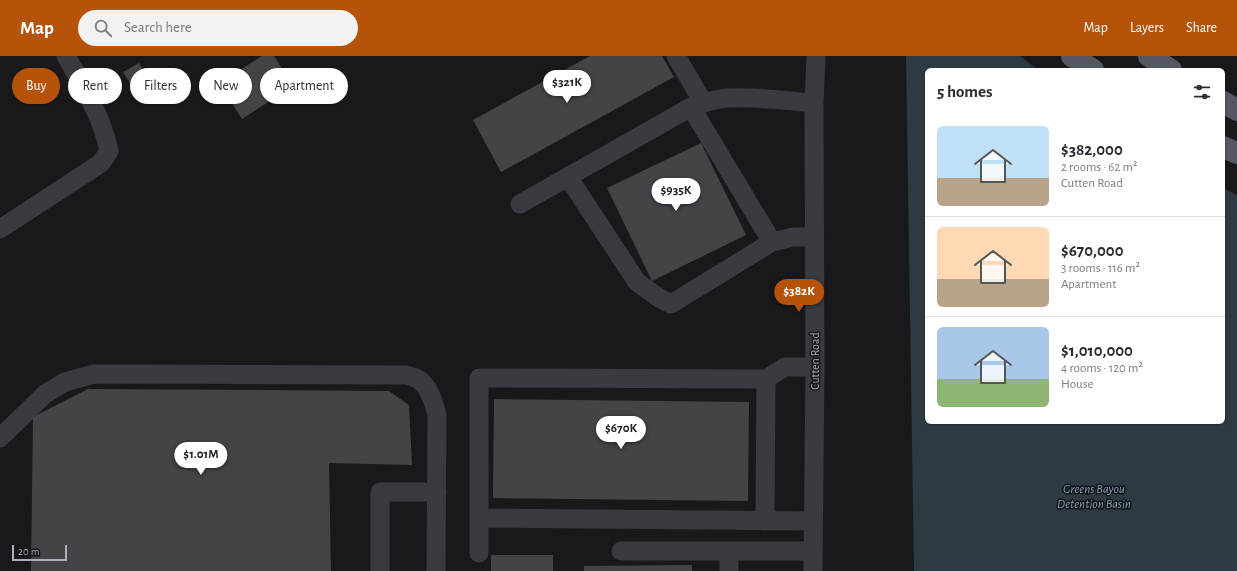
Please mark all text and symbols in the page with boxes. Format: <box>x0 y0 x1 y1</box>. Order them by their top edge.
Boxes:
search box <box>78 10 358 46</box>
icon: search <box>92 17 114 39</box>
text: Map <box>20 19 54 38</box>
text: Search here <box>124 20 192 35</box>
text: Map <box>1083 21 1108 35</box>
text: Layers <box>1130 21 1164 35</box>
text: Share <box>1186 21 1217 35</box>
chip: Buy <box>12 68 60 104</box>
chip: Rent <box>68 68 122 104</box>
chip: Filters <box>130 68 191 104</box>
chip: New <box>199 68 252 104</box>
chip: Apartment <box>260 68 348 104</box>
pin: $321K <box>539 70 595 104</box>
text: $321K <box>552 76 582 89</box>
icon: filters <box>1191 81 1213 103</box>
text: 5 homes <box>937 83 993 100</box>
text: $382,000 <box>1061 141 1123 158</box>
icon: home <box>969 142 1017 190</box>
text: 2 rooms · 62 m² <box>1061 161 1137 174</box>
text: Cutten Road <box>1061 177 1123 190</box>
pin: $935K <box>648 178 704 212</box>
text: $935K <box>661 184 691 197</box>
text: $670,000 <box>1061 242 1124 259</box>
icon: home <box>969 243 1017 291</box>
text: 3 rooms · 116 m² <box>1061 262 1140 275</box>
text: Apartment <box>1061 278 1116 291</box>
pin: $382K <box>771 279 827 313</box>
text: $382K <box>783 285 815 298</box>
street label: Cutten Road <box>809 332 821 390</box>
text: $1,010,000 <box>1061 342 1133 359</box>
icon: home <box>969 343 1017 391</box>
text: 4 rooms · 120 m² <box>1061 362 1143 375</box>
text: House <box>1061 378 1093 391</box>
pin: $670K <box>593 416 649 450</box>
text: $670K <box>605 422 637 435</box>
pin: $1.01M <box>168 442 234 476</box>
text: $1.01M <box>183 448 219 461</box>
water label: Greens Bayou Detention Basin <box>1057 483 1131 511</box>
scale bar <box>12 543 67 562</box>
text: 20 m <box>18 546 39 557</box>

